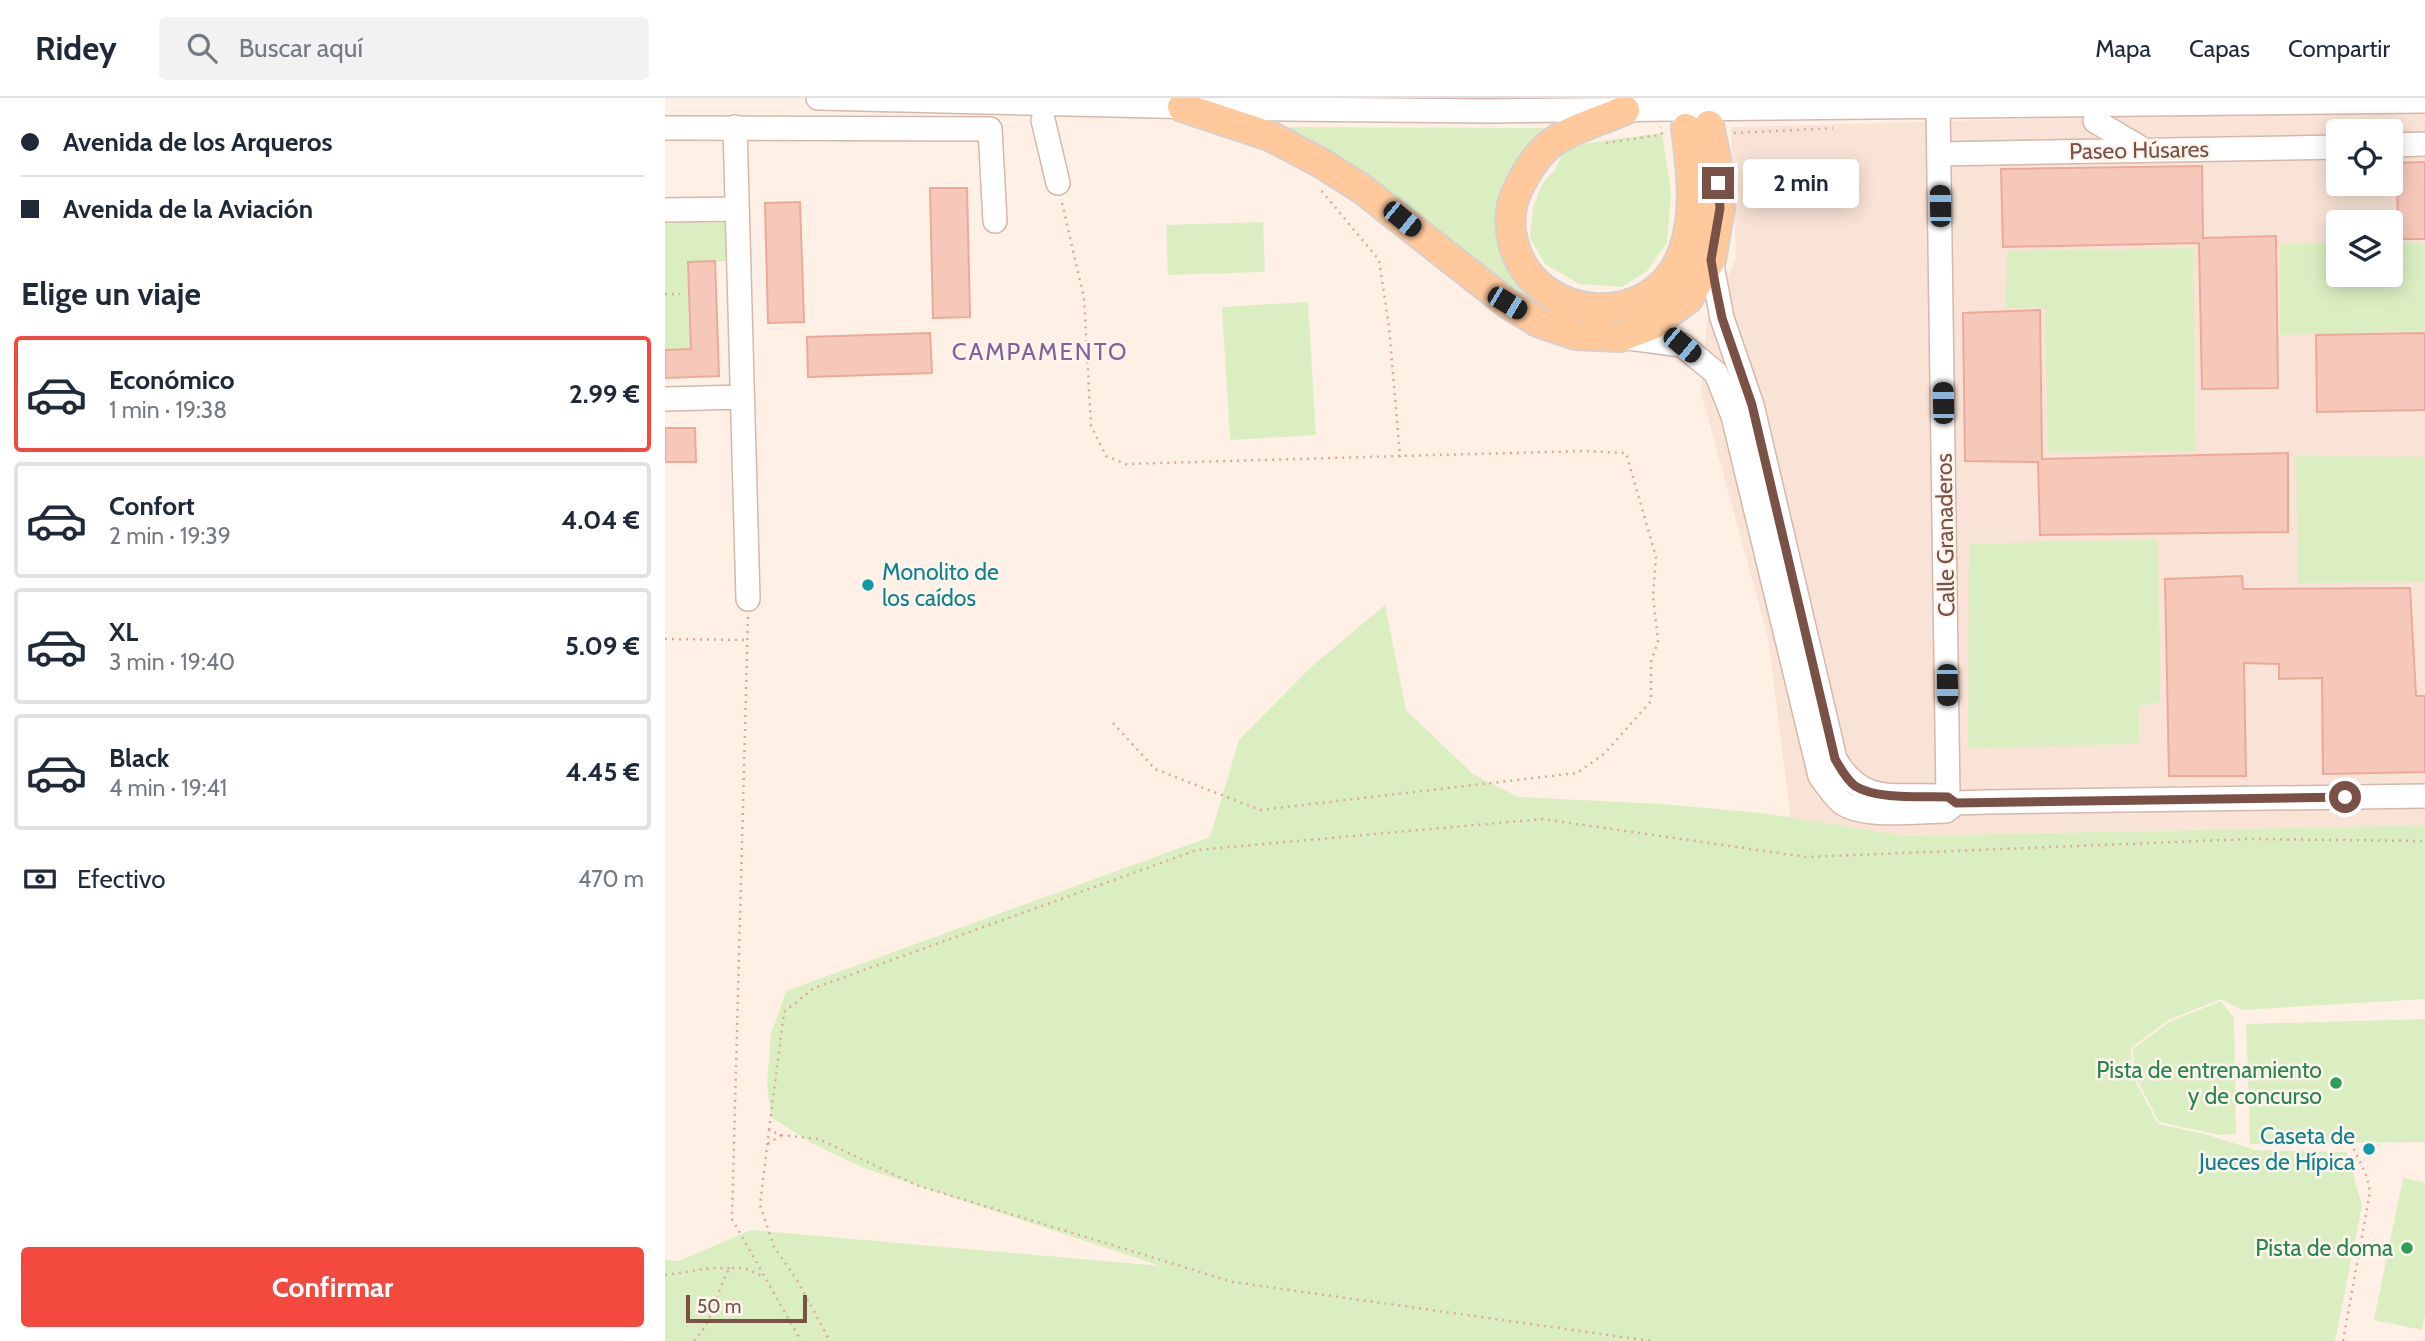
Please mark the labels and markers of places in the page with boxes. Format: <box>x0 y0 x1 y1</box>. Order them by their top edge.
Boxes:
place label: Monolito de los caídos <box>882 558 999 612</box>
marker: Monolito de los caídos <box>860 577 876 593</box>
place label: Pista de entrenamiento y de concurso <box>2096 1056 2322 1110</box>
marker: Pista de entrenamiento y de concurso <box>2328 1075 2344 1091</box>
place label: Caseta de Jueces de Hípica <box>2198 1122 2355 1176</box>
marker: Caseta de Jueces de Hípica <box>2361 1141 2377 1157</box>
place label: Pista de doma <box>2255 1234 2393 1262</box>
marker: Pista de doma <box>2399 1240 2415 1256</box>

